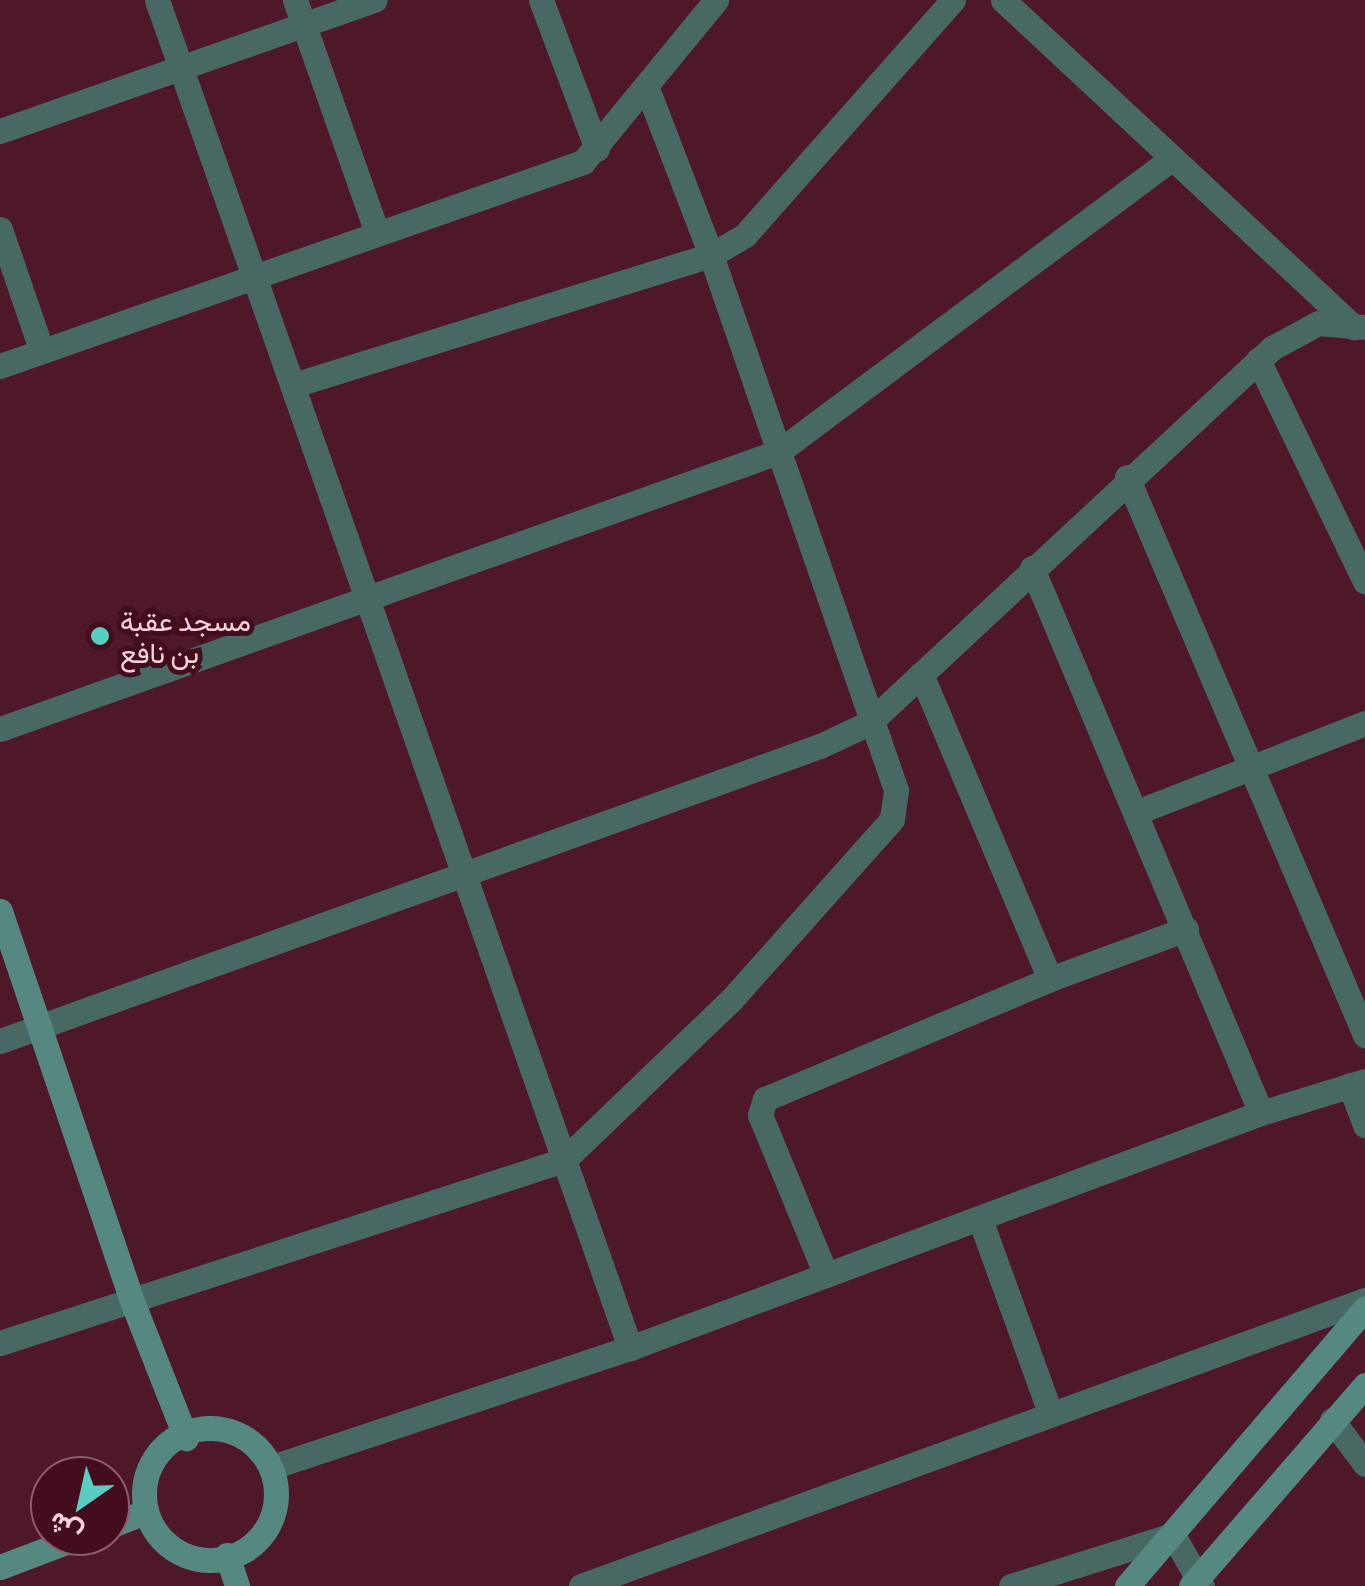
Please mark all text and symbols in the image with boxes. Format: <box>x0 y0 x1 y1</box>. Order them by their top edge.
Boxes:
place label: مسجد عقبة بن نافع <box>120 603 251 669</box>
marker: مسجد عقبة بن نافع <box>89 625 111 647</box>
north arrow <box>30 1456 130 1556</box>
text: ش <box>40 1504 89 1554</box>

